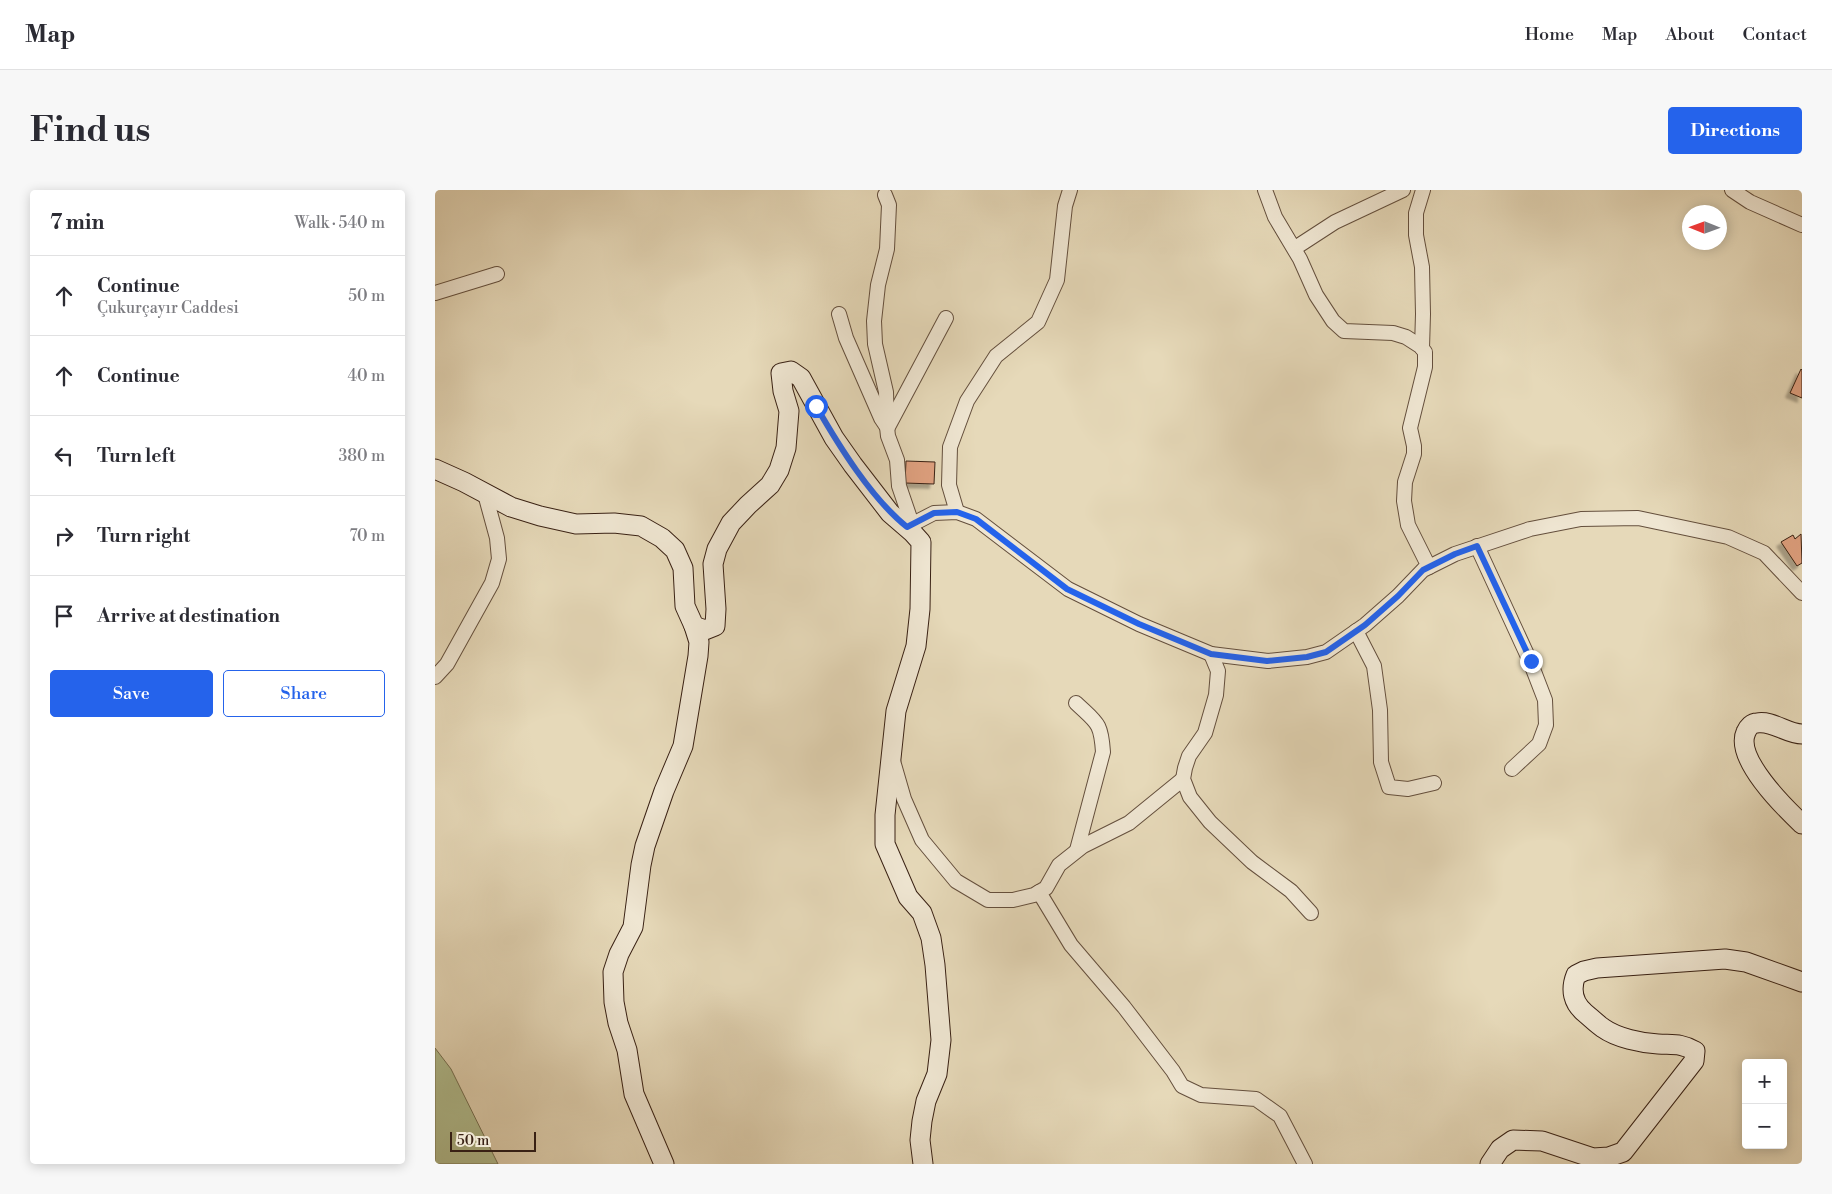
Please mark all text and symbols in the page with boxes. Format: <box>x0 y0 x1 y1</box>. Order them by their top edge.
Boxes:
text: Map <box>25 20 75 50</box>
text: Home <box>1525 23 1574 46</box>
text: Map <box>1602 23 1638 46</box>
text: About <box>1666 23 1715 46</box>
text: Contact <box>1743 23 1807 46</box>
button: Directions <box>1668 107 1802 154</box>
text: Find us <box>30 109 150 152</box>
north arrow <box>1682 205 1727 250</box>
text: 7 min <box>50 210 104 236</box>
text: Walk · 540 m <box>295 213 385 233</box>
text: Continue <box>97 274 180 298</box>
icon: ahead <box>50 282 78 310</box>
text: 50 m <box>348 286 385 306</box>
text: Çukurçayır Caddesi <box>97 298 239 318</box>
icon: ahead <box>50 362 78 390</box>
text: Continue <box>97 364 180 388</box>
text: 40 m <box>348 366 385 386</box>
route start <box>805 395 828 418</box>
icon: left <box>50 442 78 470</box>
text: Turn left <box>97 444 176 468</box>
text: 380 m <box>338 446 385 466</box>
icon: right <box>50 522 78 550</box>
text: Turn right <box>97 524 190 548</box>
text: 70 m <box>349 526 385 546</box>
icon: arrive <box>50 602 78 630</box>
text: Arrive at destination <box>97 604 280 628</box>
route end <box>1520 650 1543 673</box>
button: Save <box>50 670 213 717</box>
button: Share <box>223 670 385 717</box>
map controls <box>1742 1059 1787 1149</box>
button: + <box>1742 1059 1787 1104</box>
button: − <box>1742 1104 1787 1149</box>
scale bar <box>450 1129 536 1152</box>
text: 50 m <box>457 1132 489 1150</box>

